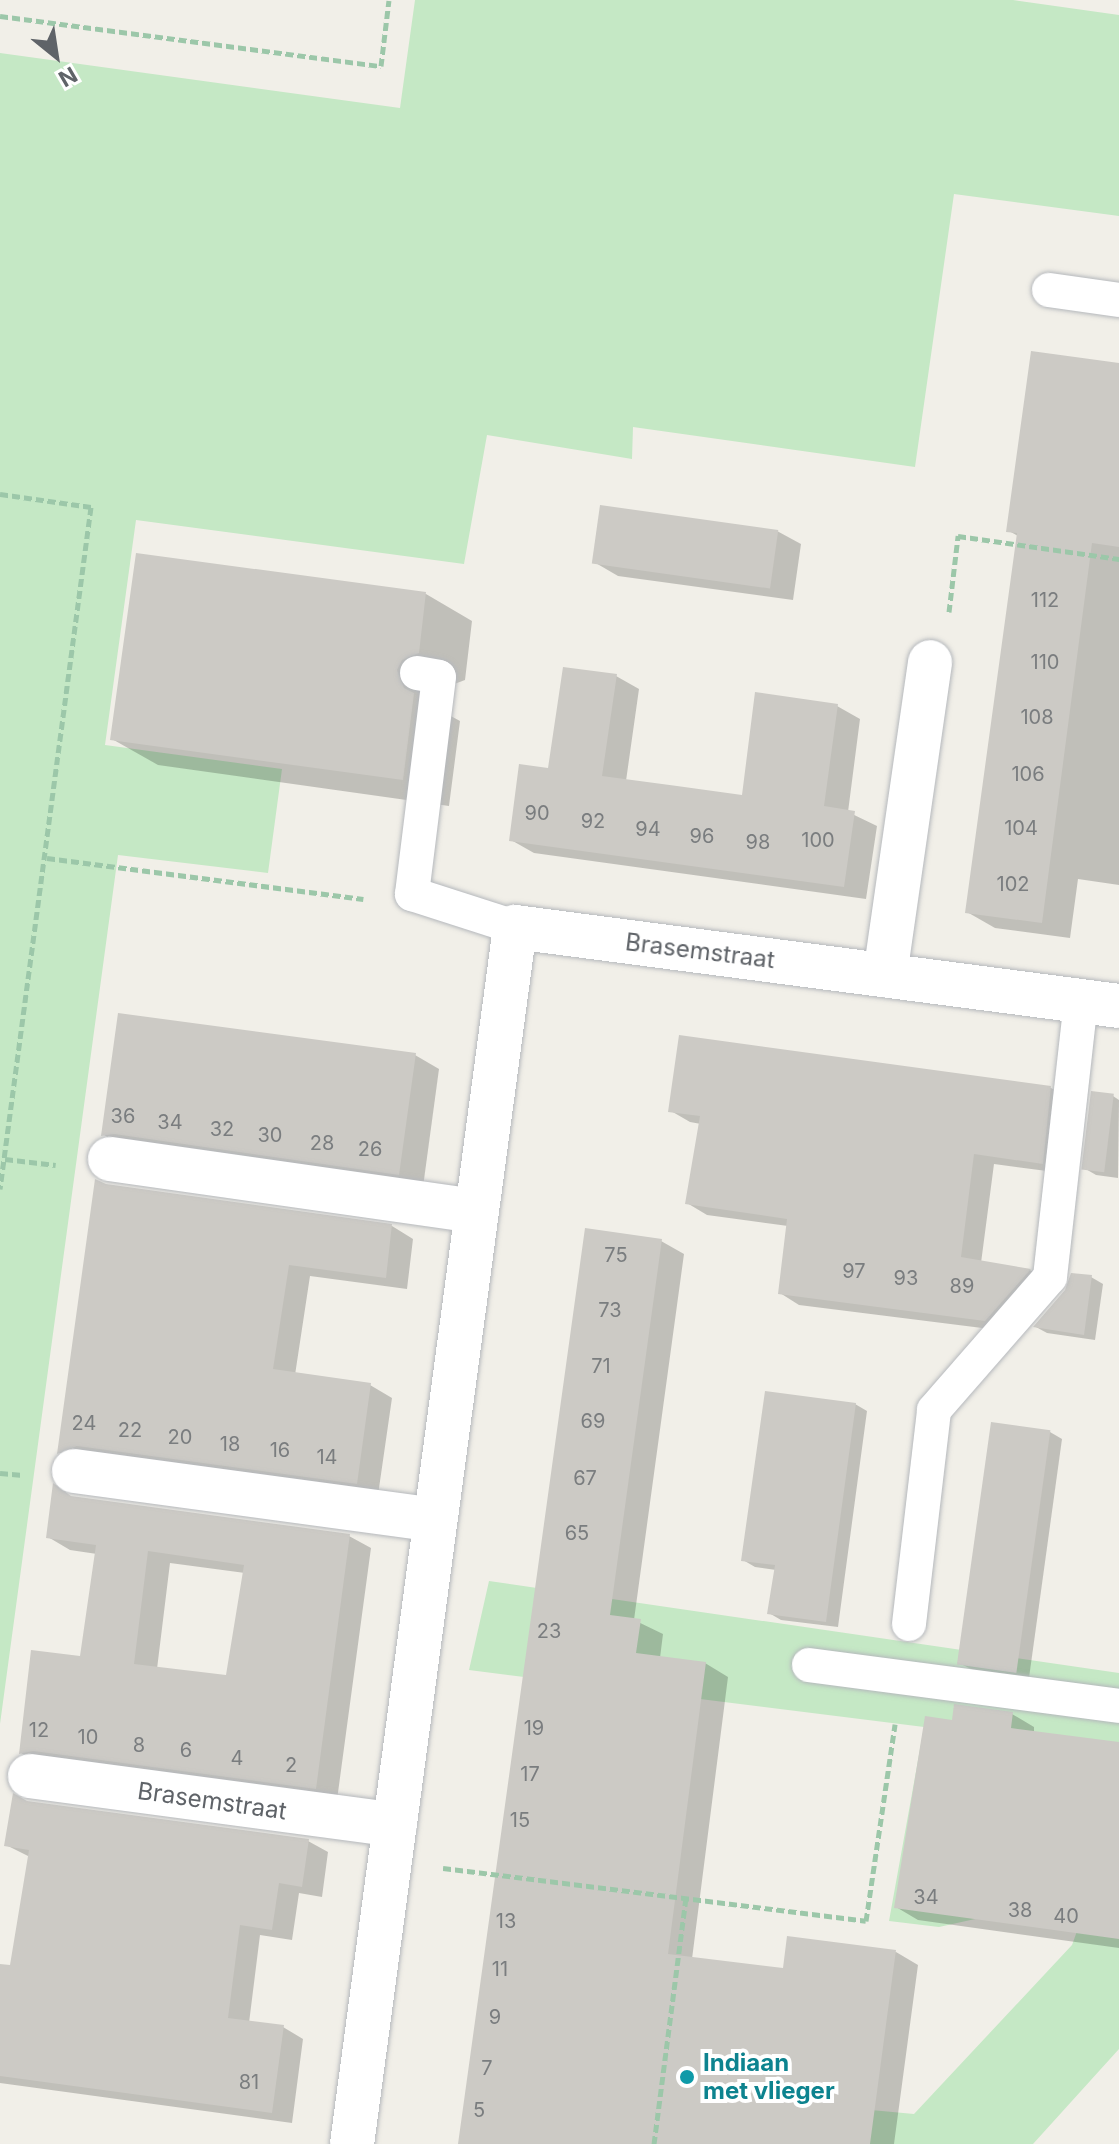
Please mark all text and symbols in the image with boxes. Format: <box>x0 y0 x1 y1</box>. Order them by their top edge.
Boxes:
north arrow <box>16 16 96 96</box>
text: N <box>54 61 82 92</box>
house number: 112 <box>1031 588 1059 612</box>
house number: 110 <box>1031 650 1059 674</box>
house number: 108 <box>1020 705 1054 729</box>
house number: 106 <box>1011 762 1045 786</box>
house number: 90 <box>524 801 550 825</box>
house number: 92 <box>581 809 605 833</box>
house number: 104 <box>1004 816 1038 840</box>
house number: 94 <box>635 817 661 841</box>
house number: 96 <box>690 824 714 848</box>
house number: 100 <box>801 828 835 852</box>
house number: 98 <box>746 830 770 854</box>
house number: 102 <box>997 872 1029 896</box>
street label: Brasemstraat <box>624 928 776 974</box>
house number: 36 <box>111 1104 135 1128</box>
house number: 34 <box>157 1110 183 1134</box>
house number: 32 <box>210 1117 234 1141</box>
house number: 30 <box>258 1123 282 1147</box>
house number: 28 <box>310 1131 334 1155</box>
house number: 26 <box>358 1137 382 1161</box>
house number: 75 <box>604 1243 628 1267</box>
house number: 97 <box>842 1259 866 1283</box>
house number: 93 <box>894 1266 918 1290</box>
house number: 89 <box>950 1274 974 1298</box>
house number: 73 <box>598 1298 622 1322</box>
house number: 71 <box>591 1354 611 1378</box>
house number: 69 <box>581 1409 605 1433</box>
house number: 24 <box>72 1411 96 1435</box>
house number: 22 <box>118 1418 142 1442</box>
house number: 20 <box>168 1425 192 1449</box>
house number: 18 <box>220 1432 240 1456</box>
house number: 16 <box>270 1438 290 1462</box>
house number: 14 <box>316 1445 338 1469</box>
house number: 67 <box>573 1466 597 1490</box>
house number: 65 <box>565 1521 589 1545</box>
house number: 23 <box>537 1619 561 1643</box>
house number: 19 <box>524 1716 544 1740</box>
house number: 12 <box>29 1718 49 1742</box>
house number: 10 <box>78 1725 98 1749</box>
house number: 8 <box>133 1733 145 1757</box>
house number: 6 <box>180 1738 192 1762</box>
house number: 4 <box>231 1746 243 1770</box>
house number: 2 <box>285 1753 297 1777</box>
house number: 17 <box>520 1762 540 1786</box>
street label: Brasemstraat <box>136 1776 288 1826</box>
house number: 15 <box>510 1808 530 1832</box>
house number: 34 <box>913 1885 939 1909</box>
house number: 38 <box>1008 1898 1032 1922</box>
house number: 40 <box>1053 1904 1079 1928</box>
house number: 13 <box>496 1909 516 1933</box>
house number: 11 <box>492 1957 508 1981</box>
house number: 9 <box>489 2005 501 2029</box>
place label: Indiaan met vlieger <box>703 2049 835 2105</box>
house number: 7 <box>481 2056 493 2080</box>
marker: Indiaan met vlieger <box>678 2068 696 2086</box>
house number: 81 <box>239 2070 259 2094</box>
house number: 5 <box>473 2098 485 2122</box>

